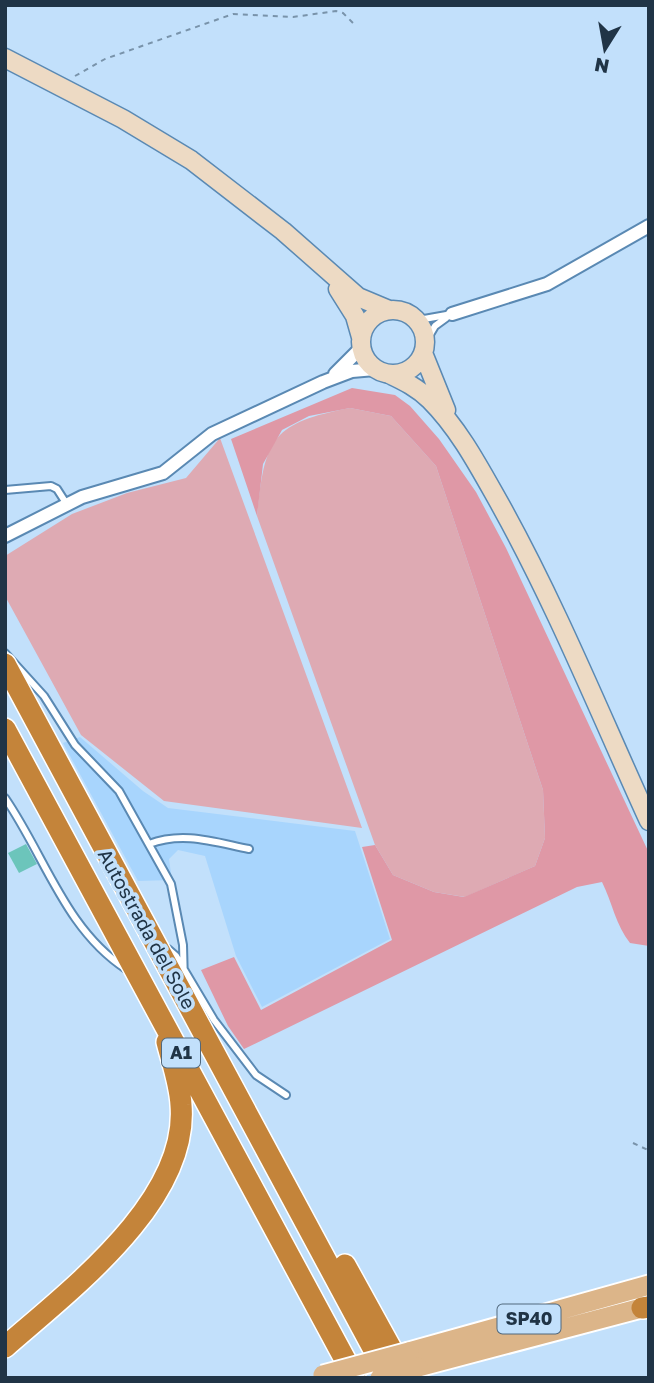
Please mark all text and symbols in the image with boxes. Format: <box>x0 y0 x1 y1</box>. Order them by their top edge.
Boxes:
north arrow <box>570 14 640 84</box>
text: N <box>592 54 611 79</box>
street label: Autostrada del Sole <box>94 845 201 1013</box>
road number: A1 <box>162 1038 200 1068</box>
road number: SP40 <box>498 1304 560 1334</box>

